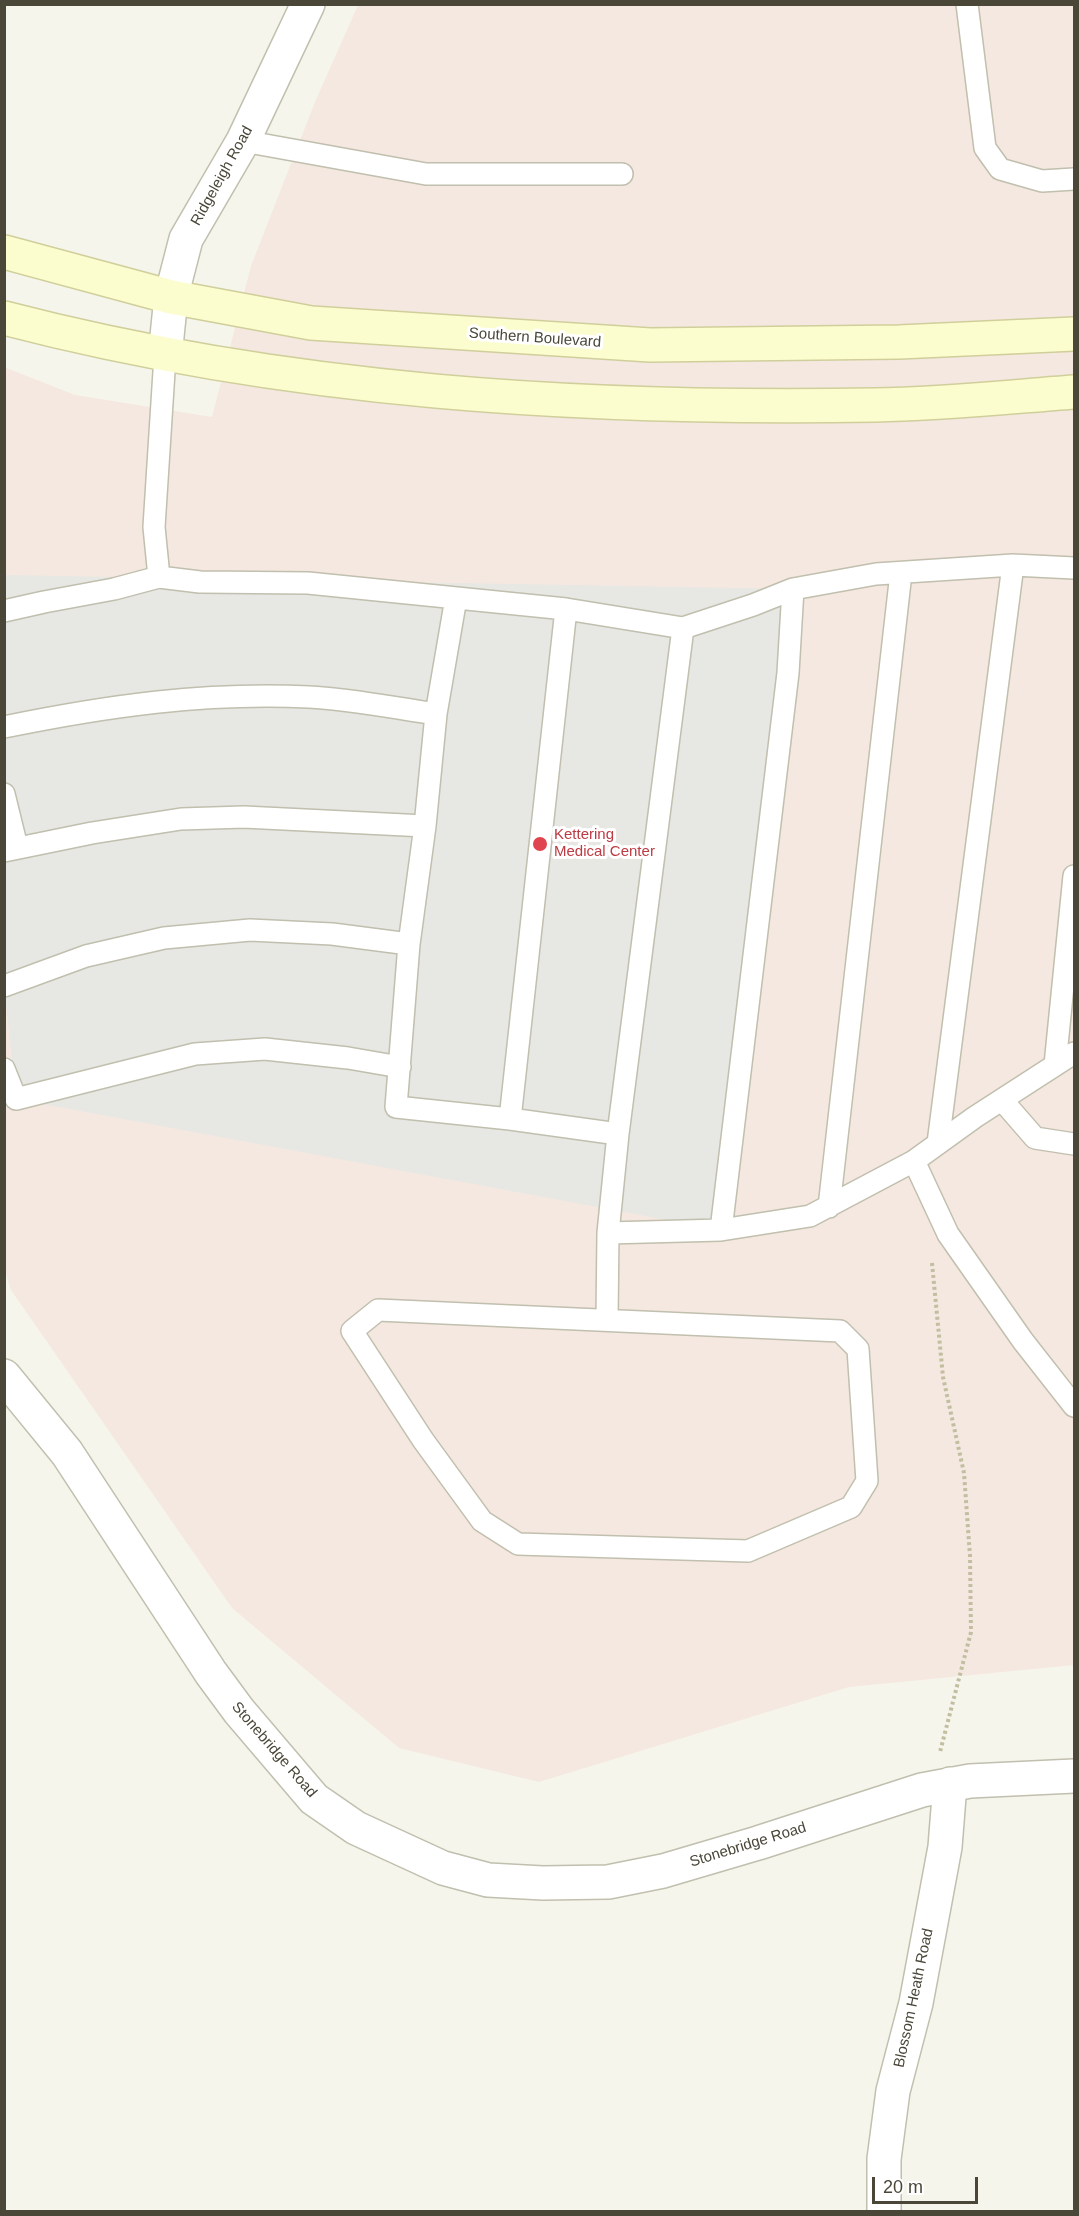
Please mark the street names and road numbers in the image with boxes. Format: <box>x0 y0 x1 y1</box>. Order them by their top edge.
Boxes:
street label: Ridgeleigh Road <box>187 123 257 229</box>
street label: Southern Boulevard <box>468 324 602 352</box>
street label: Stonebridge Road <box>228 1698 320 1802</box>
street label: Stonebridge Road <box>688 1819 808 1871</box>
street label: Blossom Heath Road <box>890 1927 938 2069</box>

